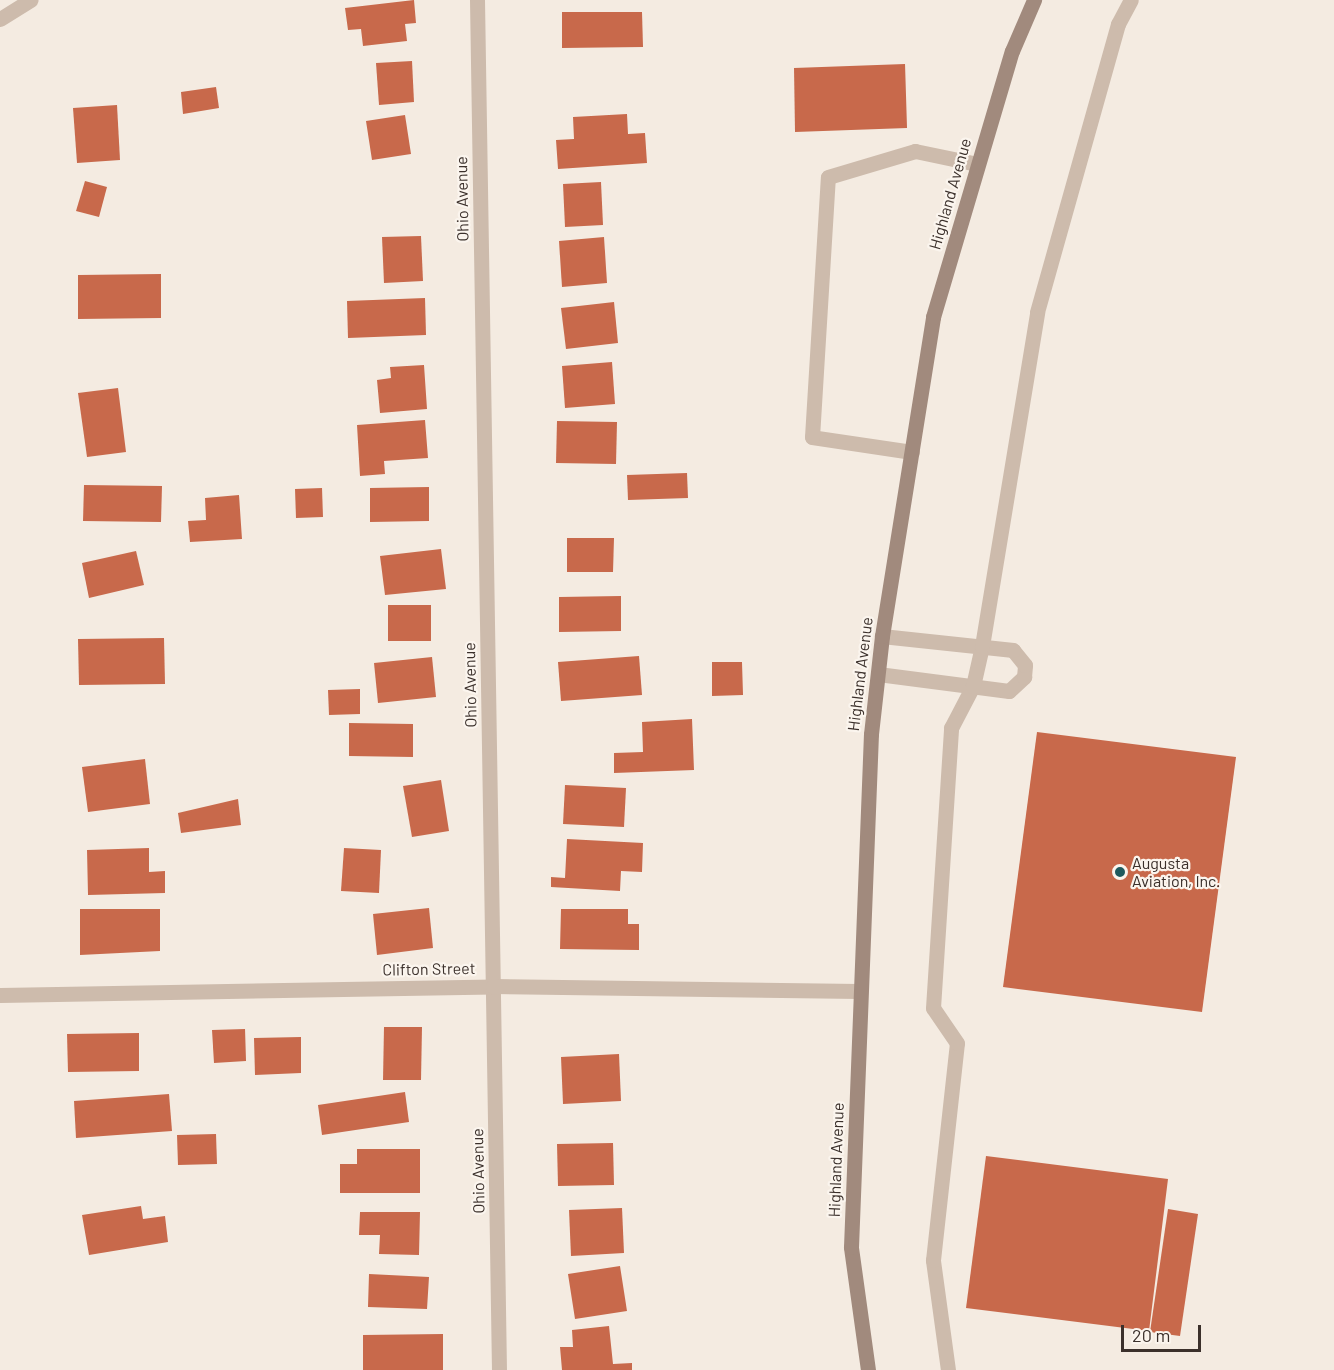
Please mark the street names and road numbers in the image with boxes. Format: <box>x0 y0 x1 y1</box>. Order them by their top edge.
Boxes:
street label: Highland Avenue <box>925 136 975 252</box>
street label: Ohio Avenue <box>452 156 472 242</box>
street label: Highland Avenue <box>843 616 877 732</box>
street label: Ohio Avenue <box>460 642 480 728</box>
street label: Clifton Street <box>382 959 476 979</box>
street label: Highland Avenue <box>824 1102 848 1218</box>
street label: Ohio Avenue <box>468 1128 488 1214</box>

